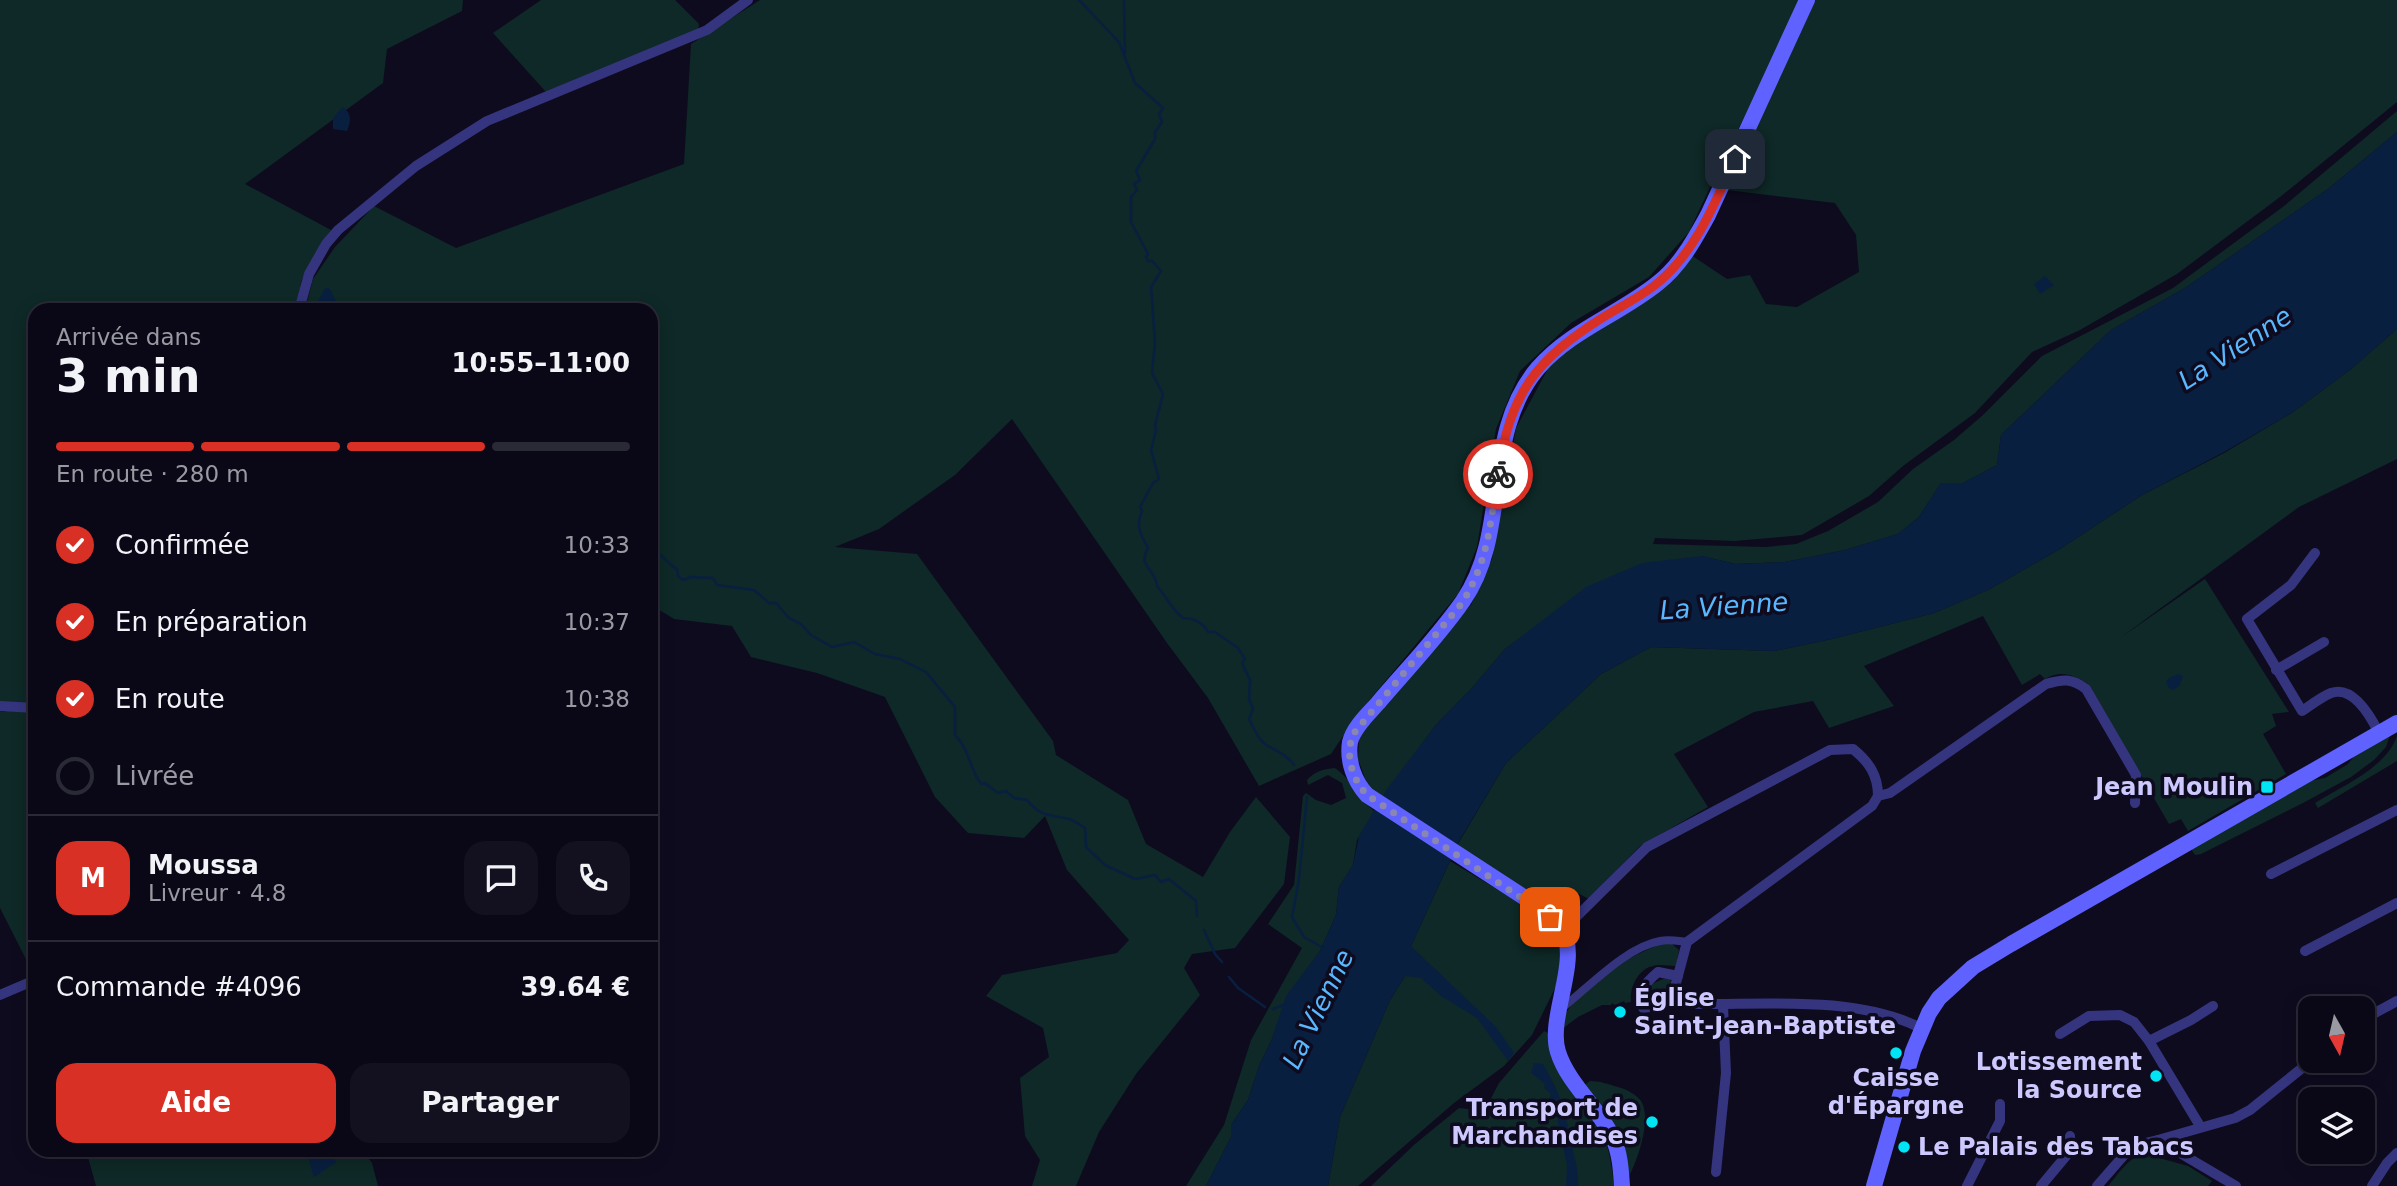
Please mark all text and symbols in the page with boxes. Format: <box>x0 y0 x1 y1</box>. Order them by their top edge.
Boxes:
pin <box>1705 129 1765 189</box>
icon: home <box>1716 140 1754 178</box>
water label: La Vienne <box>2173 300 2297 396</box>
text: Arrivée dans <box>56 324 201 350</box>
text: 10:55–11:00 <box>451 348 630 378</box>
text: 3 min <box>56 349 200 403</box>
courier <box>1463 439 1533 509</box>
icon: bike <box>1479 455 1517 493</box>
text: En route · 280 m <box>56 461 249 487</box>
icon: check <box>56 526 94 564</box>
text: Confirmée <box>115 530 249 560</box>
text: 10:33 <box>564 532 630 558</box>
water label: La Vienne <box>1659 587 1789 625</box>
icon: check <box>56 603 94 641</box>
text: En préparation <box>115 607 308 637</box>
text: 10:37 <box>564 609 630 635</box>
icon: check <box>56 680 94 718</box>
text: En route <box>115 684 225 714</box>
text: 10:38 <box>564 686 630 712</box>
text: Livrée <box>115 761 194 791</box>
place label: Jean Moulin <box>2093 773 2253 801</box>
marker: Jean Moulin <box>2259 779 2275 795</box>
button: chat <box>464 841 538 915</box>
button: phone <box>556 841 630 915</box>
text: Moussa <box>148 850 259 880</box>
text: M <box>80 863 106 893</box>
text: Livreur · 4.8 <box>148 880 286 906</box>
pin <box>1520 887 1580 947</box>
icon: bag <box>1531 898 1569 936</box>
water label: La Vienne <box>1276 945 1360 1073</box>
text: Commande #4096 <box>56 972 302 1002</box>
text: 39.64 € <box>521 972 630 1002</box>
place label: Église Saint-Jean-Baptiste <box>1634 983 1896 1040</box>
north arrow <box>2298 996 2375 1073</box>
map controls <box>2298 996 2375 1164</box>
marker: Église Saint-Jean-Baptiste <box>1612 1004 1628 1020</box>
marker: Caisse d'Épargne <box>1888 1045 1904 1061</box>
place label: Lotissement la Source <box>1976 1048 2142 1104</box>
button: Aide <box>56 1063 336 1143</box>
button: Partager <box>350 1063 630 1143</box>
place label: Caisse d'Épargne <box>1828 1064 1964 1120</box>
marker: Lotissement la Source <box>2148 1068 2164 1084</box>
button: layers <box>2298 1087 2375 1164</box>
place label: Transport de Marchandises <box>1451 1094 1638 1150</box>
marker: Transport de Marchandises <box>1644 1114 1660 1130</box>
place label: Le Palais des Tabacs <box>1918 1133 2194 1161</box>
marker: Le Palais des Tabacs <box>1896 1139 1912 1155</box>

